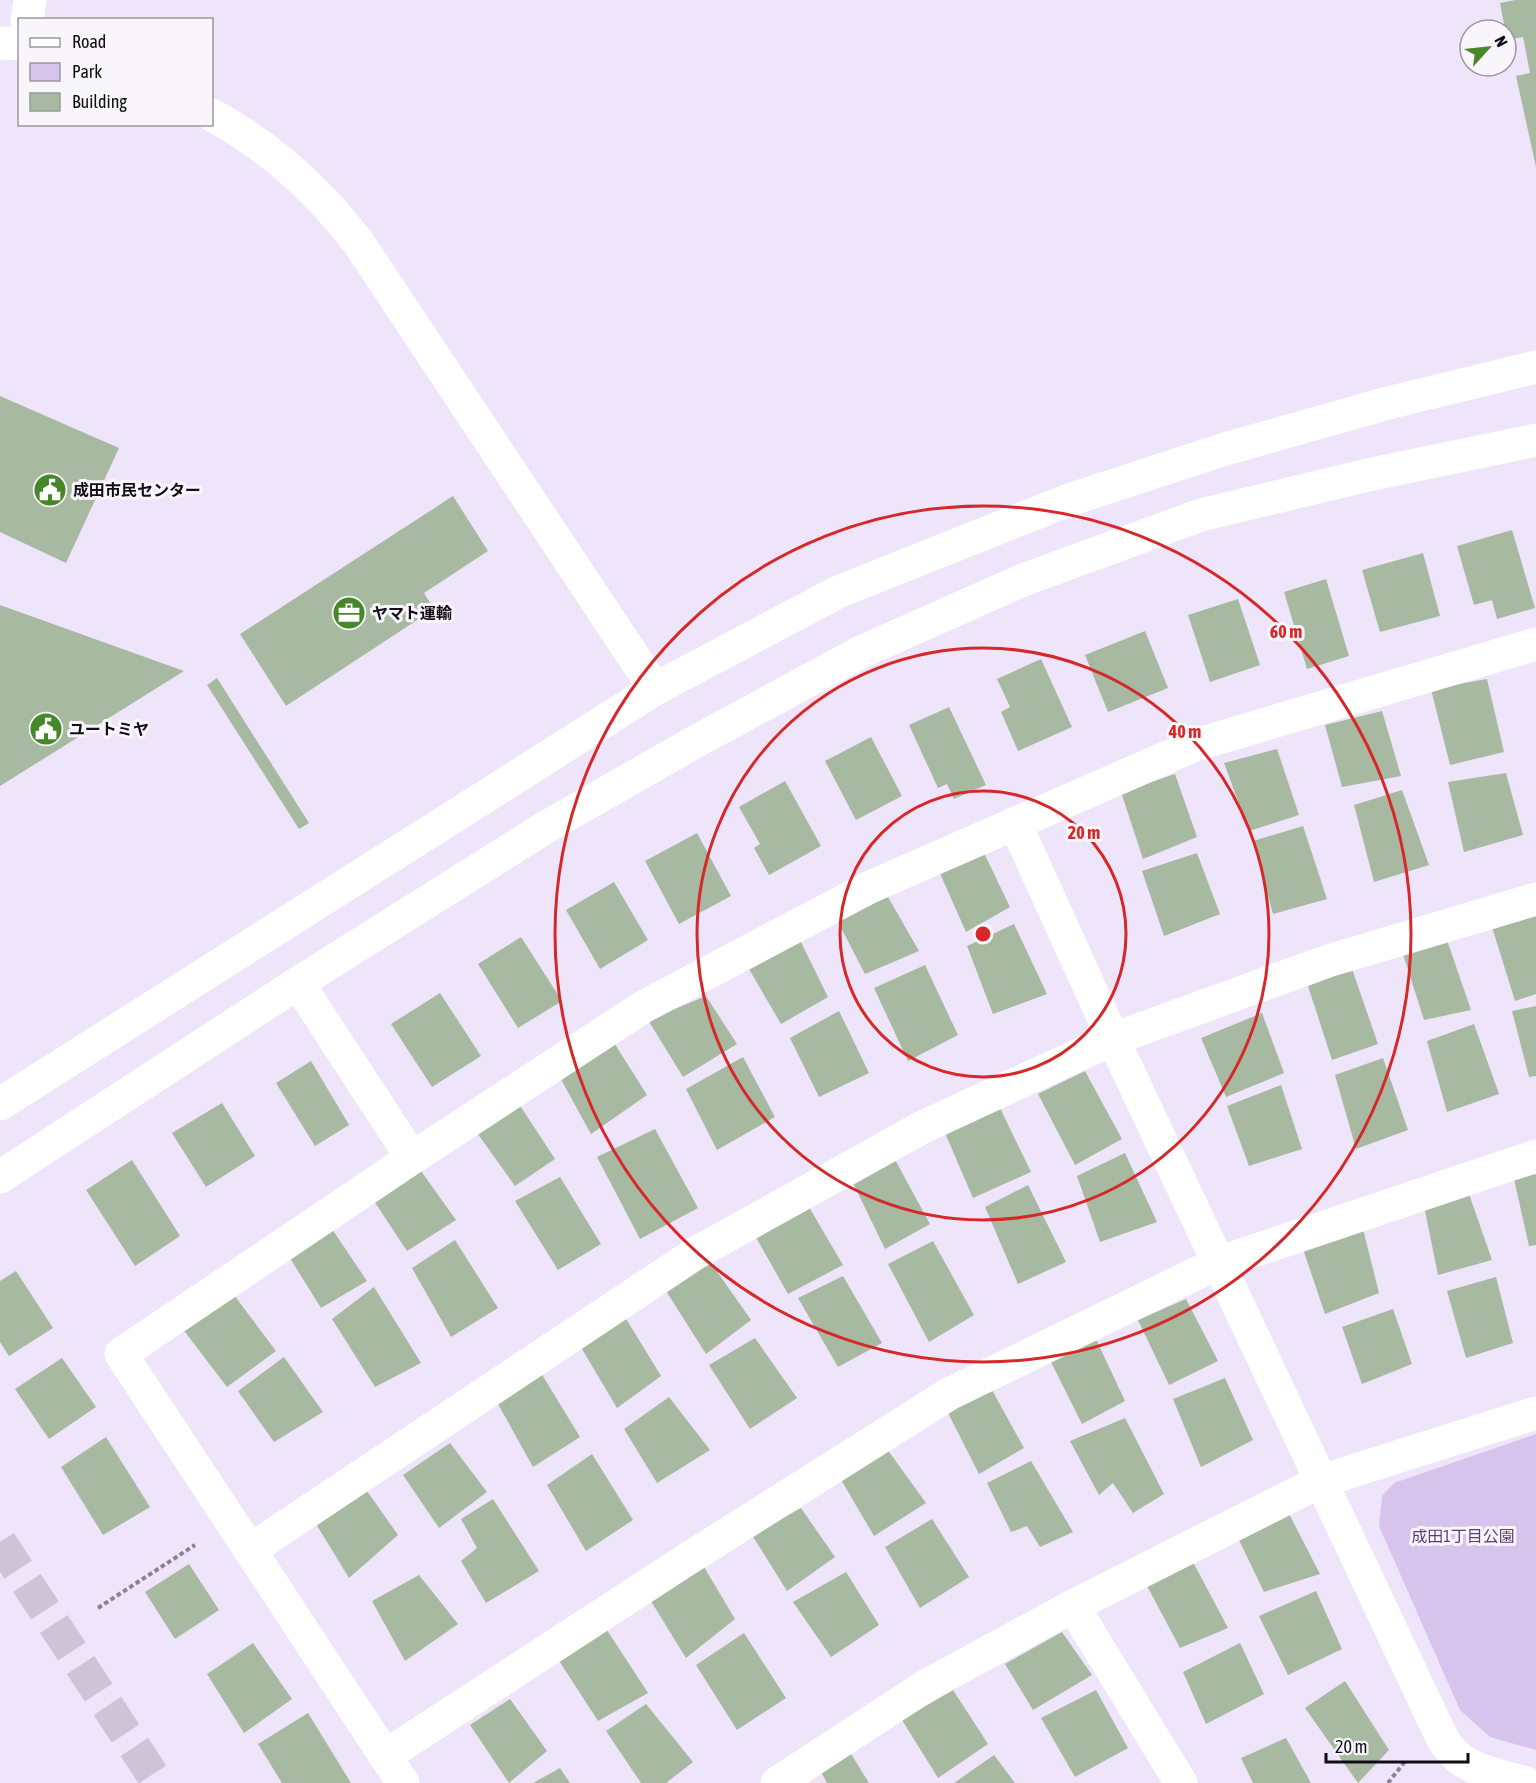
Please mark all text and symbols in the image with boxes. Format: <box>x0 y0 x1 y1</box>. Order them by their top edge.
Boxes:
legend <box>18 18 213 126</box>
north arrow <box>1458 18 1518 78</box>
text: Road <box>72 31 106 52</box>
text: N <box>1491 33 1512 49</box>
text: Park <box>72 61 102 82</box>
text: Building <box>72 91 127 112</box>
public building icon: 成田市民センター <box>32 472 68 508</box>
place label: 成田市民センター <box>73 481 201 499</box>
office icon: ヤマト運輸 <box>331 595 367 631</box>
place label: ヤマト運輸 <box>372 604 452 622</box>
text: 60 m <box>1270 621 1302 642</box>
public building icon: ユートミヤ <box>28 711 64 747</box>
place label: ユートミヤ <box>69 720 149 738</box>
text: 40 m <box>1168 721 1201 742</box>
text: 20 m <box>1068 822 1100 843</box>
centre of rings <box>973 924 993 944</box>
park label: 成田1丁目公園 <box>1411 1527 1515 1545</box>
scale bar <box>1326 1726 1468 1764</box>
text: 20 m <box>1335 1736 1367 1757</box>

